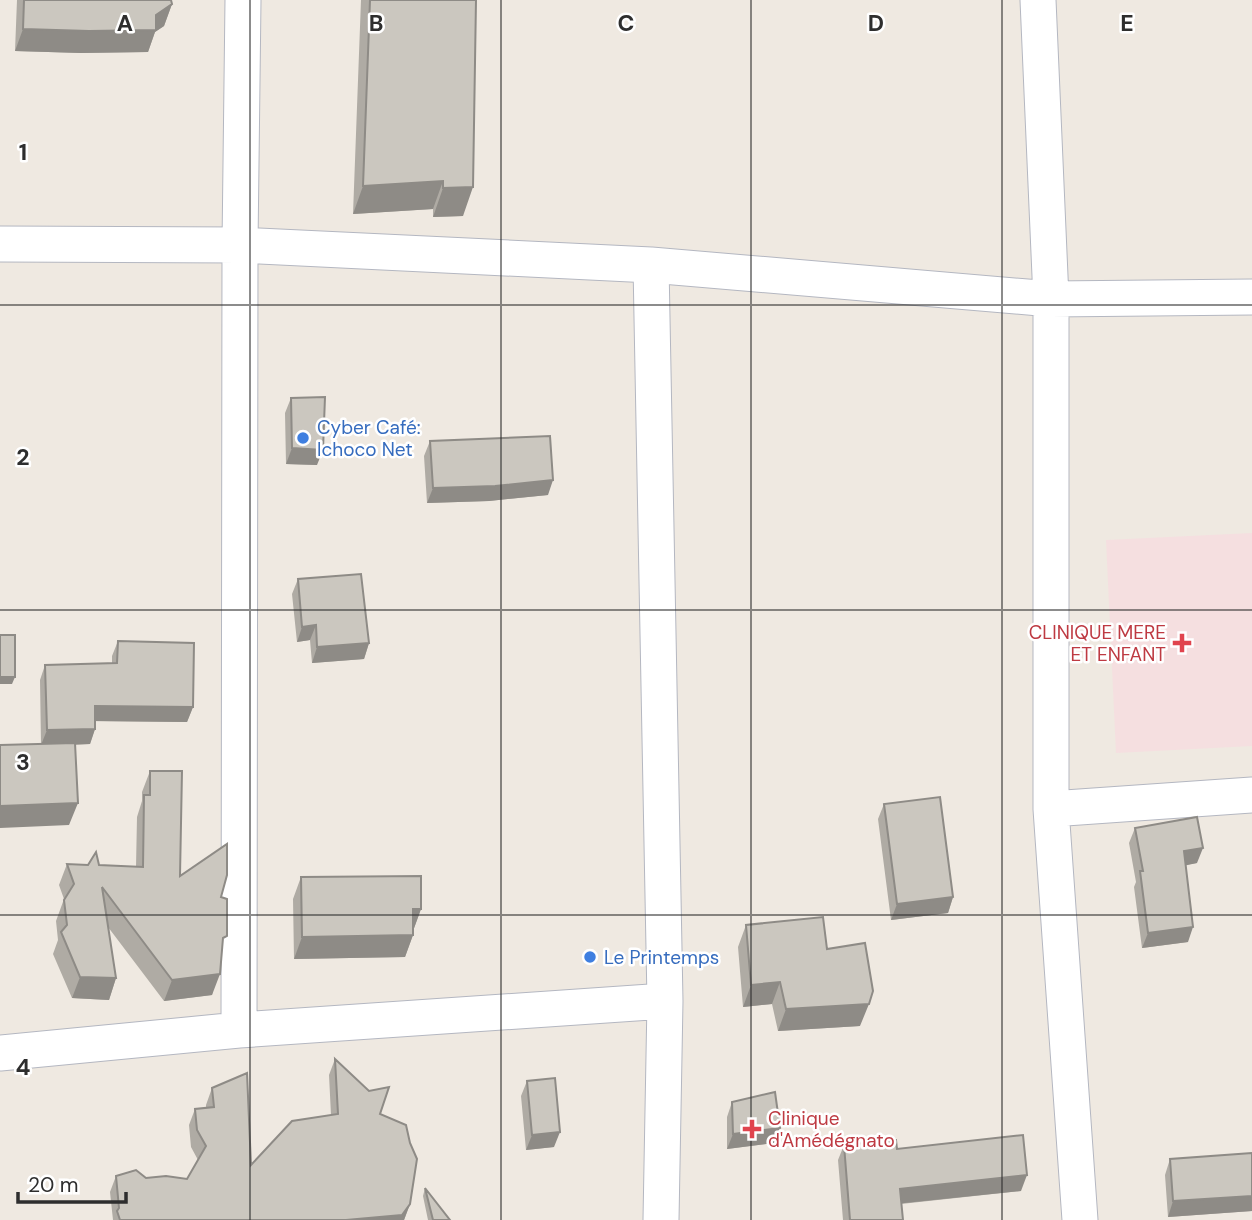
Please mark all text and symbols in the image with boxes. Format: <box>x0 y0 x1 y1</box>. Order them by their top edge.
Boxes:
text: A <box>117 8 133 38</box>
text: B <box>369 8 383 38</box>
text: C <box>618 8 634 38</box>
text: D <box>868 8 884 38</box>
text: E <box>1120 8 1134 38</box>
text: 1 <box>19 137 27 167</box>
place label: Cyber Café: Ichoco Net <box>317 415 421 462</box>
marker: Cyber Café: Ichoco Net <box>295 430 311 446</box>
text: 2 <box>16 442 30 472</box>
place label: CLINIQUE MERE ET ENFANT <box>1029 620 1166 667</box>
marker: CLINIQUE MERE ET ENFANT <box>1172 633 1192 653</box>
text: 3 <box>16 747 30 777</box>
place label: Le Printemps <box>604 945 719 970</box>
marker: Le Printemps <box>582 949 598 965</box>
text: 4 <box>16 1052 31 1082</box>
place label: Clinique d'Amédégnato <box>768 1106 895 1153</box>
marker: Clinique d'Amédégnato <box>742 1119 762 1139</box>
scale bar <box>18 1160 126 1204</box>
text: 20 m <box>28 1171 79 1199</box>

